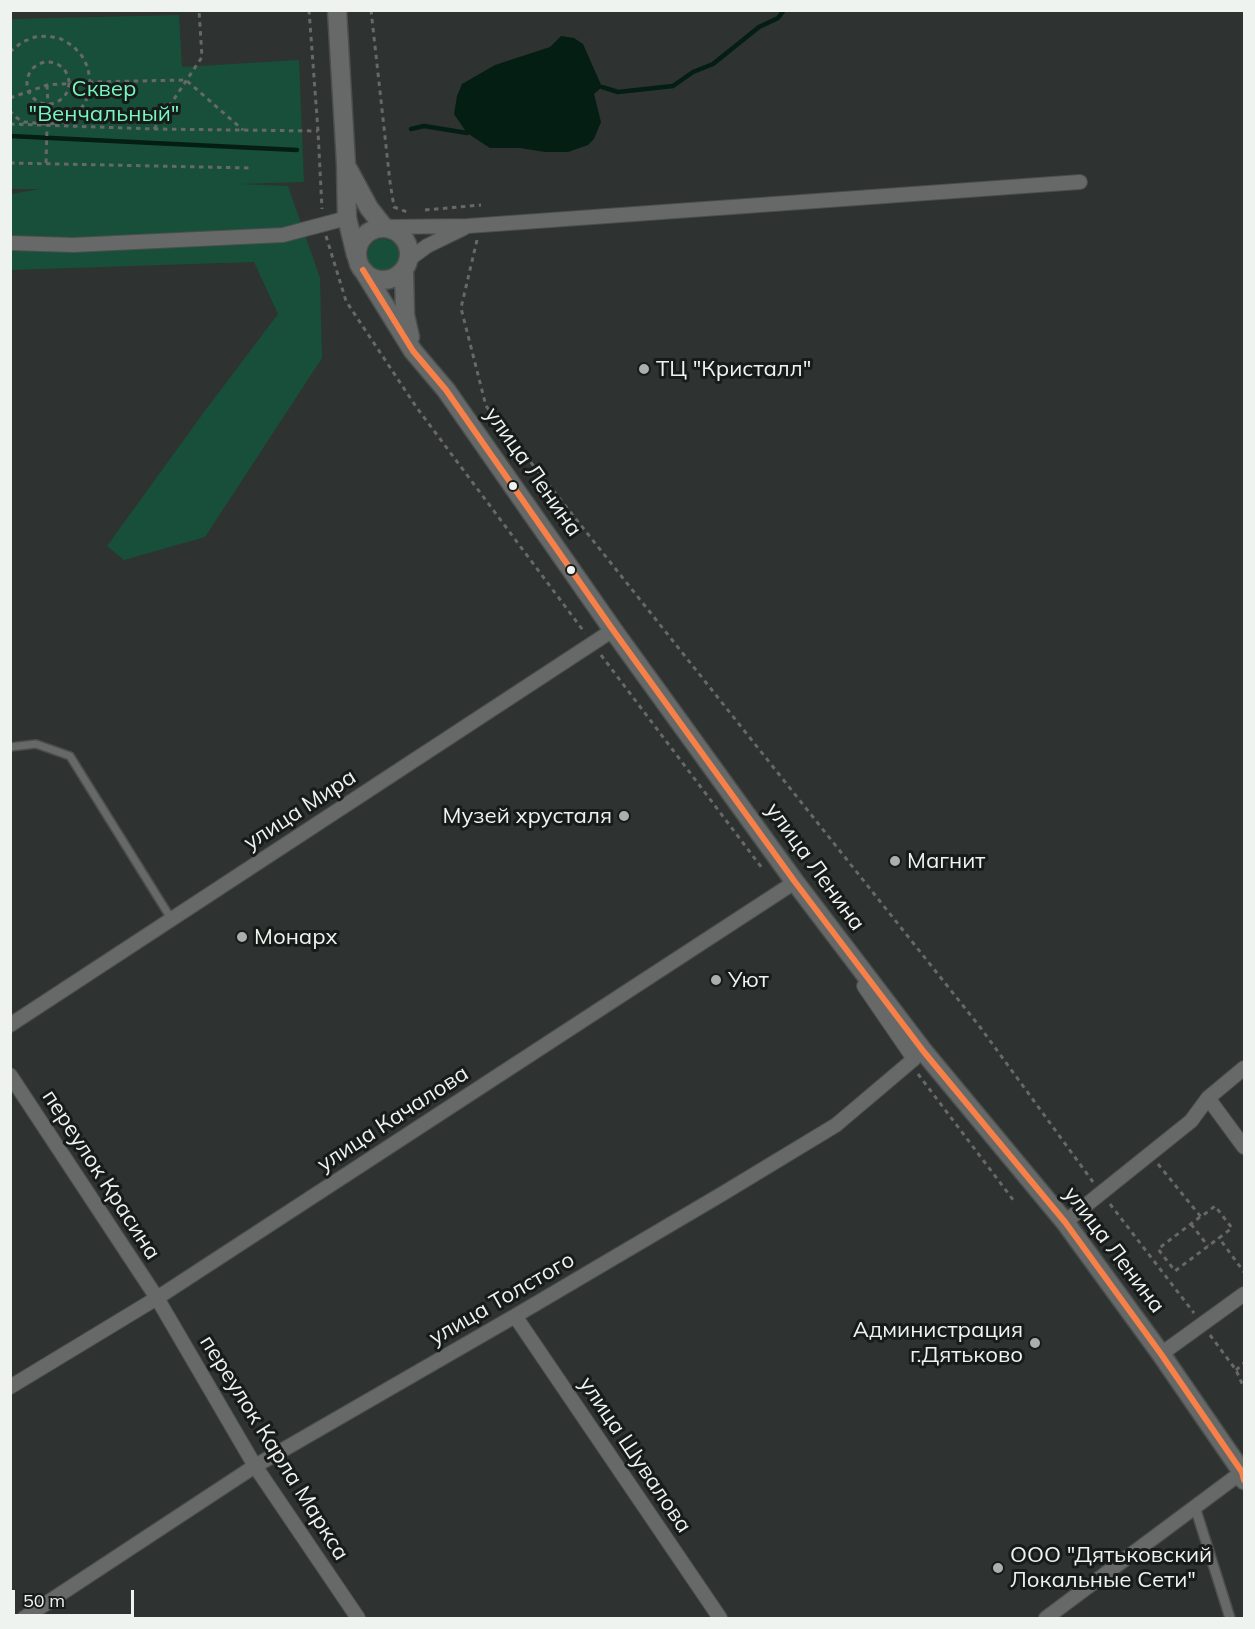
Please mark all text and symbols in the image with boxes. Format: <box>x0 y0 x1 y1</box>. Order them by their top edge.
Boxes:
park label: Сквер "Венчальный" <box>29 76 179 128</box>
place label: ТЦ "Кристалл" <box>656 356 811 382</box>
marker: ТЦ "Кристалл" <box>637 362 651 376</box>
street label: улица Ленина <box>479 402 587 542</box>
unlabelled marker <box>507 480 519 492</box>
unlabelled marker <box>565 564 577 576</box>
street label: улица Мира <box>239 764 361 856</box>
street label: улица Ленина <box>760 798 870 936</box>
place label: Музей хрусталя <box>443 803 612 829</box>
marker: Музей хрусталя <box>617 809 631 823</box>
place label: Магнит <box>907 848 985 874</box>
marker: Магнит <box>888 854 902 868</box>
place label: Монарх <box>254 924 337 950</box>
marker: Монарх <box>235 930 249 944</box>
place label: Уют <box>728 967 769 993</box>
marker: Уют <box>709 973 723 987</box>
street label: улица Качалова <box>312 1060 474 1178</box>
street label: переулок Красина <box>36 1085 166 1265</box>
street label: улица Ленина <box>1058 1182 1170 1318</box>
street label: улица Толстого <box>425 1247 579 1351</box>
place label: Администрация г.Дятьково <box>853 1317 1023 1368</box>
street label: переулок Карла Маркса <box>194 1331 354 1565</box>
marker: Администрация г.Дятьково <box>1028 1336 1042 1350</box>
street label: улица Шувалова <box>573 1372 697 1538</box>
place label: ООО "Дятьковский Локальные Сети" <box>1010 1542 1212 1594</box>
marker: ООО "Дятьковский Локальные Сети" <box>991 1561 1005 1575</box>
scale bar <box>15 1578 136 1616</box>
text: 50 m <box>23 1589 65 1612</box>

